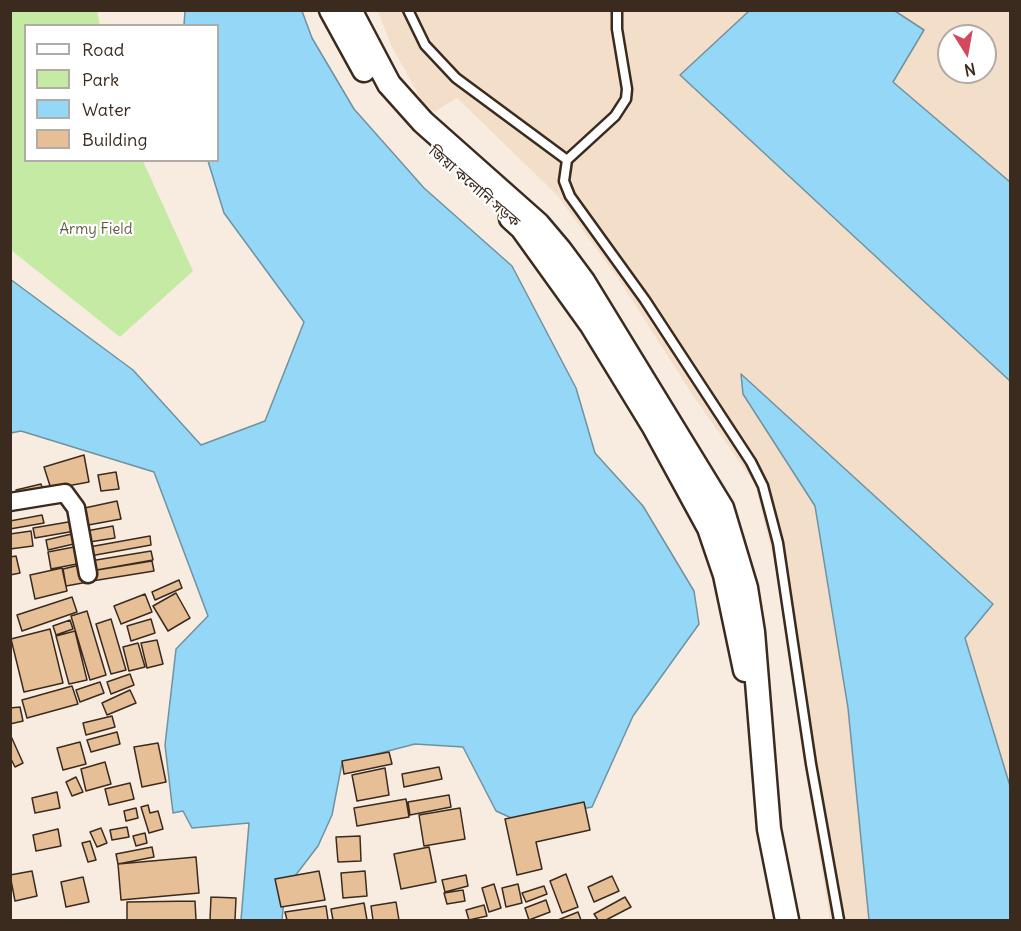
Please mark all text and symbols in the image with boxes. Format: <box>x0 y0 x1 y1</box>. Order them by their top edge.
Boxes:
legend <box>24 24 219 162</box>
north arrow <box>937 24 997 84</box>
text: Road <box>82 38 124 61</box>
text: N <box>963 59 977 81</box>
text: Park <box>82 68 119 91</box>
text: Water <box>82 98 131 121</box>
text: Building <box>82 128 147 151</box>
street label: জিয়া কলোনি সড়ক <box>425 142 523 232</box>
park label: Army Field <box>59 221 133 239</box>

